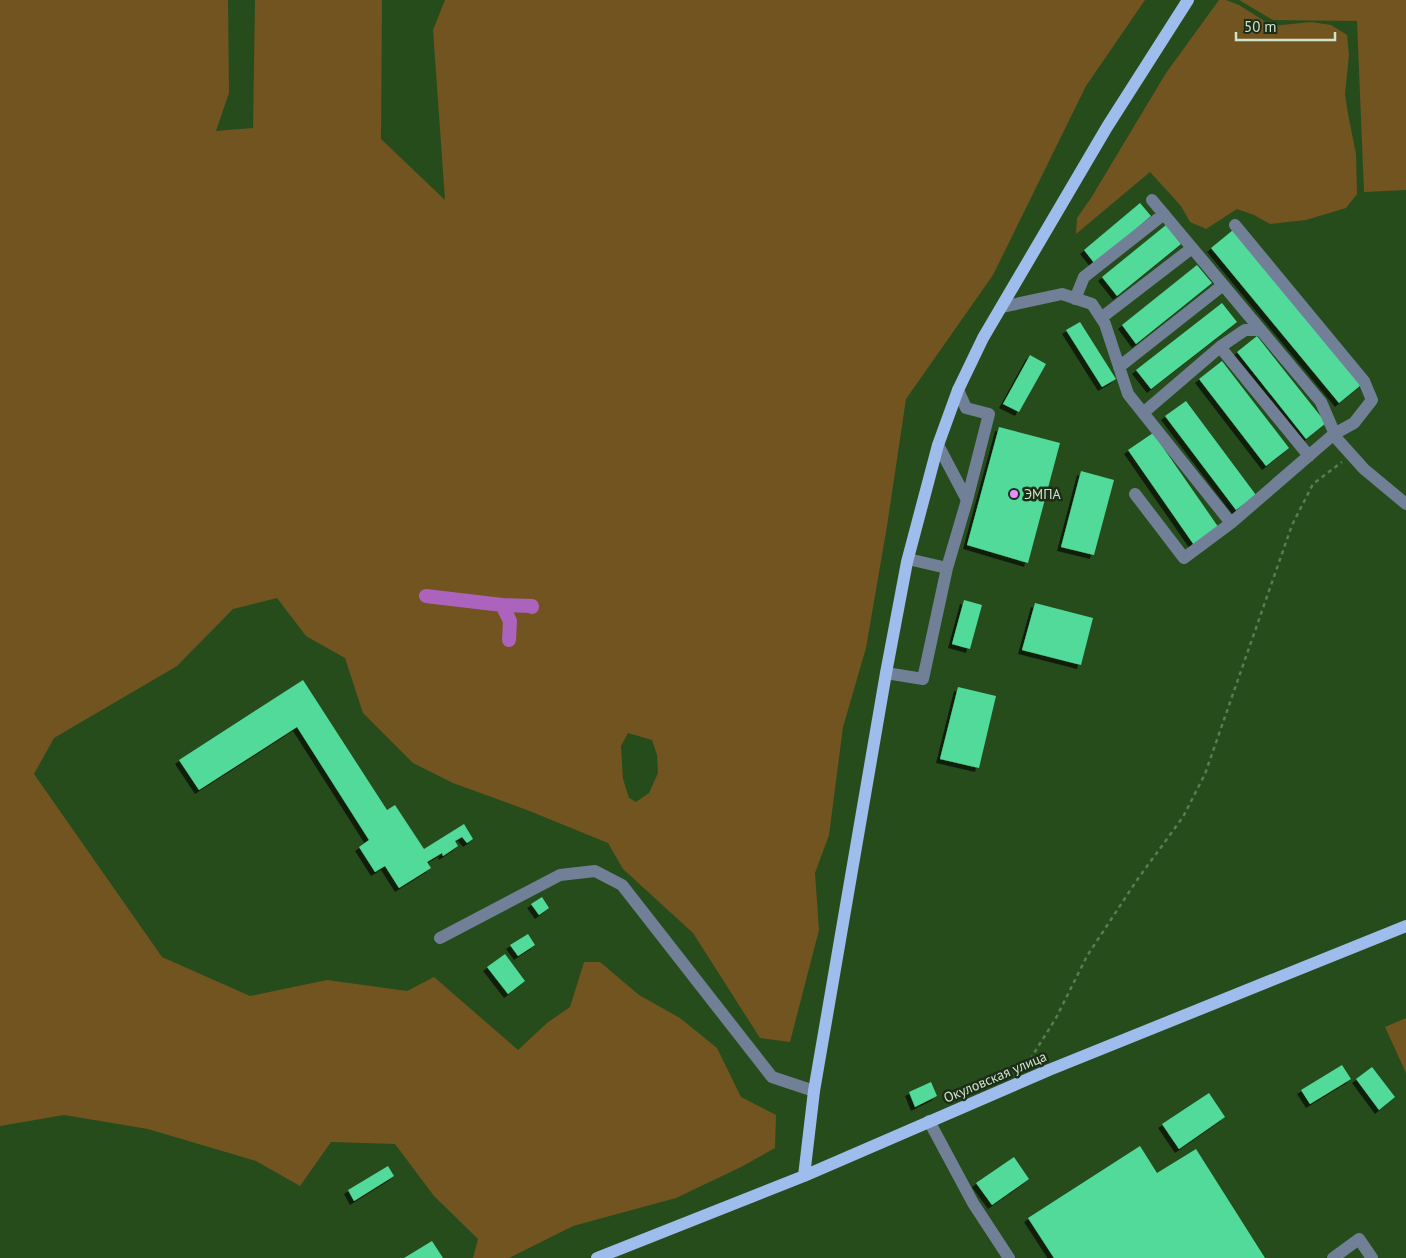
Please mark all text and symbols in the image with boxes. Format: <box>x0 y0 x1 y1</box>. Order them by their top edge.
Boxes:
scale bar <box>1236 10 1335 42</box>
text: 50 m <box>1244 17 1277 36</box>
place label: ЭМПА <box>1024 485 1061 503</box>
marker: ЭМПА <box>1008 488 1020 500</box>
street label: Окуловская улица <box>941 1047 1049 1107</box>

